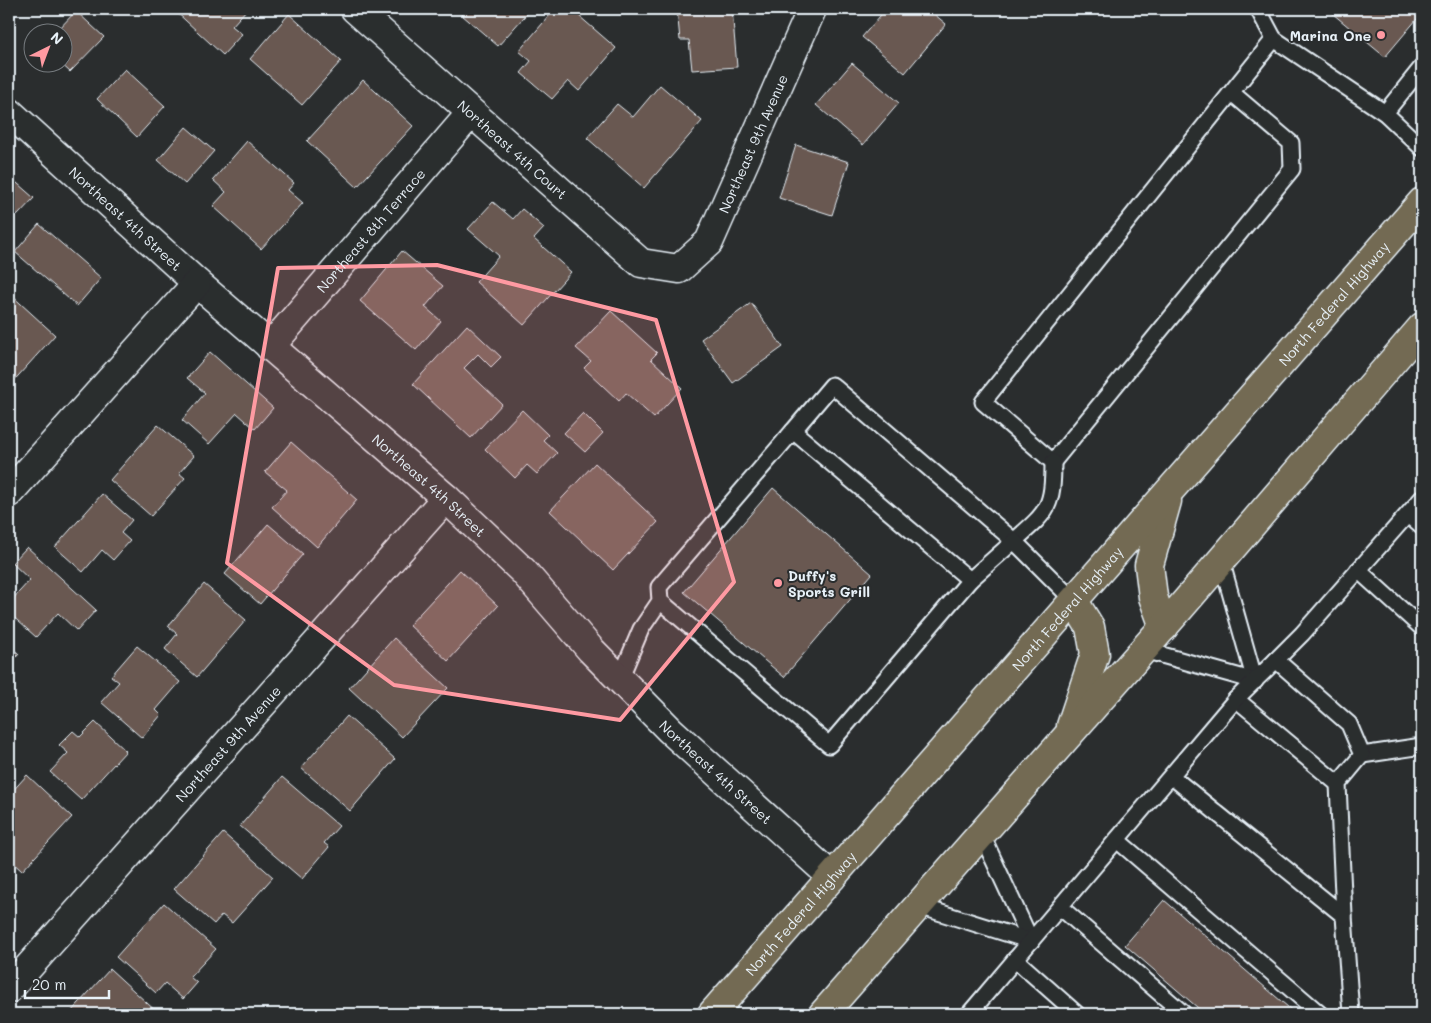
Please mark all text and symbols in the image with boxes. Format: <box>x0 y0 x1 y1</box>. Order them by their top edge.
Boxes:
north arrow <box>22 22 72 72</box>
place label: Marina One <box>1290 26 1371 45</box>
text: N <box>47 27 67 49</box>
marker: Marina One <box>1375 29 1387 41</box>
street label: Northeast 9th Avenue <box>714 71 792 216</box>
street label: Northeast 4th Court <box>454 95 572 203</box>
street label: Northeast 4th Street <box>65 162 186 274</box>
street label: Northeast 8th Terrace <box>312 164 429 296</box>
street label: North Federal Highway <box>1274 237 1393 370</box>
street label: Northeast 4th Street <box>369 429 490 541</box>
street label: North Federal Highway <box>1007 542 1126 674</box>
place label: Duffy's Sports Grill <box>788 566 870 601</box>
marker: Duffy's Sports Grill <box>772 577 784 589</box>
street label: Northeast 9th Avenue <box>171 681 285 806</box>
street label: Northeast 4th Street <box>656 716 776 828</box>
street label: North Federal Highway <box>741 847 860 979</box>
scale bar <box>25 968 109 1000</box>
text: 20 m <box>32 974 66 994</box>

